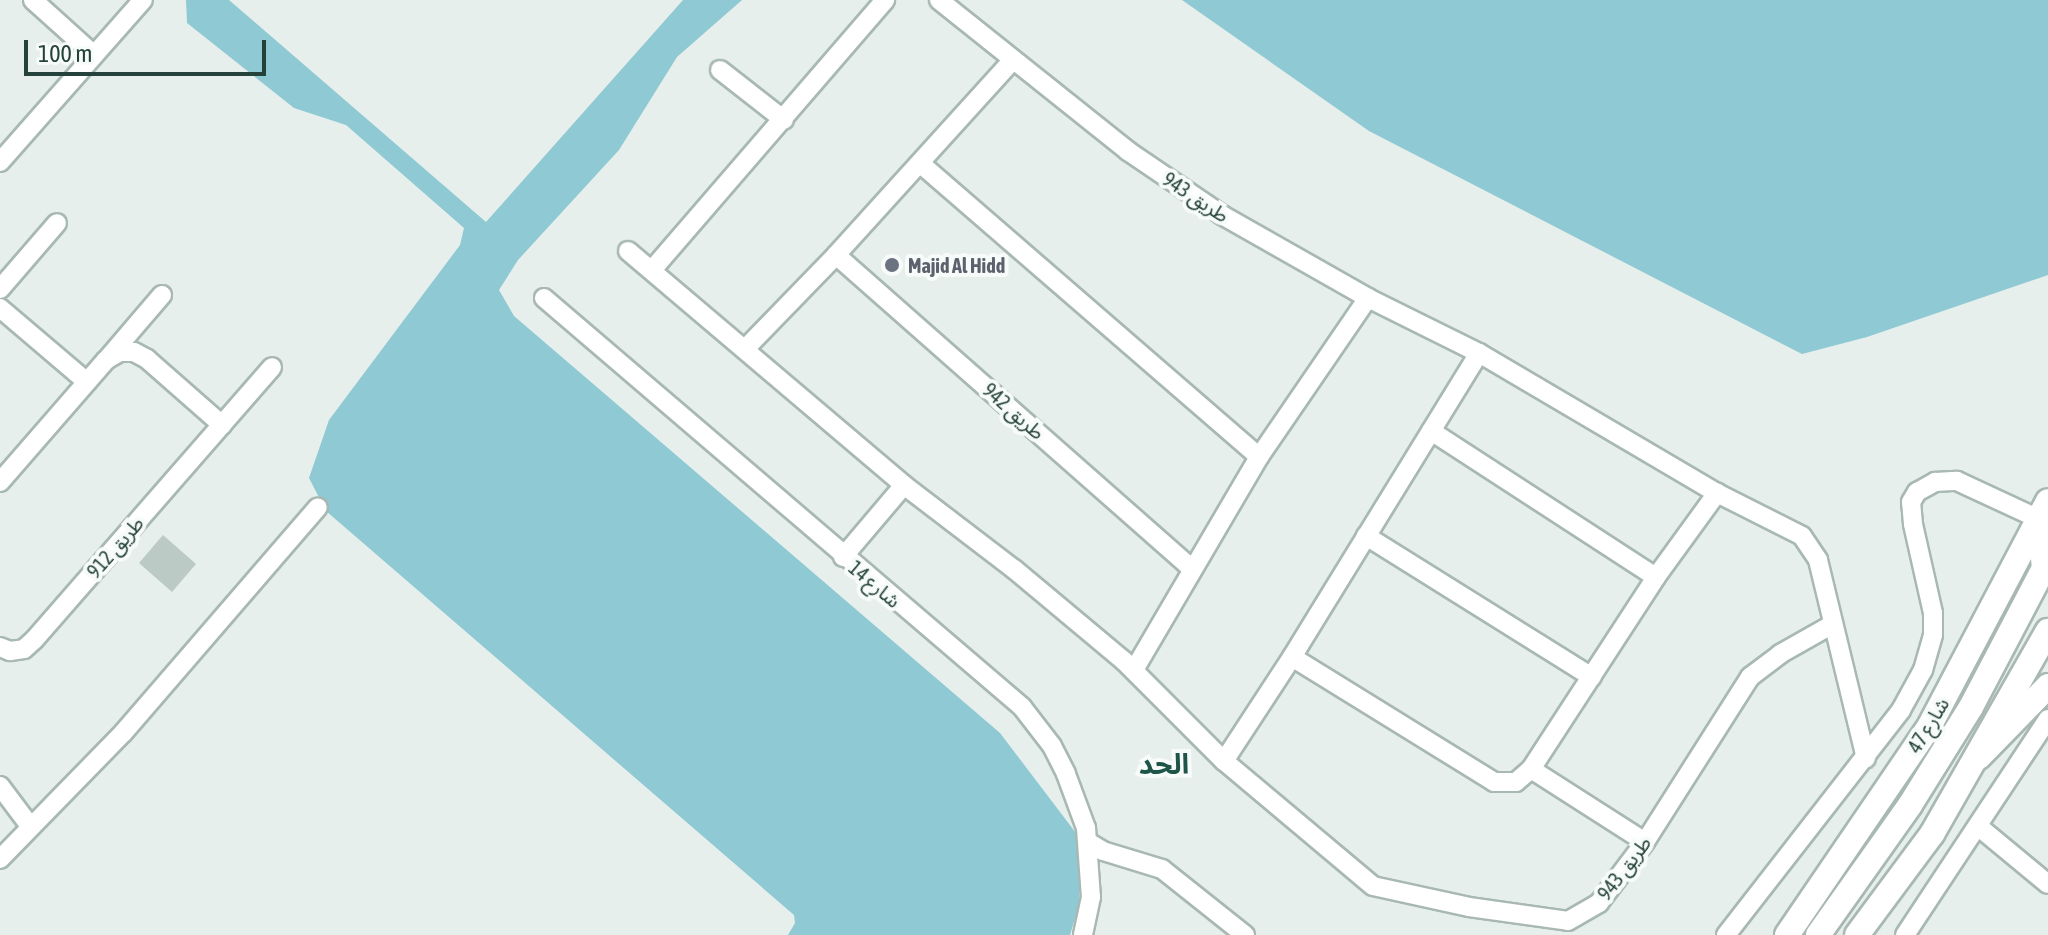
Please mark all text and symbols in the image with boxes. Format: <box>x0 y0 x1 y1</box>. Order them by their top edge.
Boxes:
scale bar <box>28 24 270 74</box>
text: 100 m <box>38 40 92 67</box>
street label: طريق 943 <box>1158 167 1234 227</box>
place label: Majid Al Hidd <box>908 253 1005 277</box>
marker: Majid Al Hidd <box>883 256 901 274</box>
street label: طريق 942 <box>978 378 1050 444</box>
street label: طريق 912 <box>82 511 148 583</box>
street label: شارع 14 <box>844 555 906 613</box>
street label: شارع 47 <box>1902 693 1954 757</box>
district label: الحد <box>1139 747 1189 781</box>
street label: طريق 943 <box>1592 831 1656 905</box>

